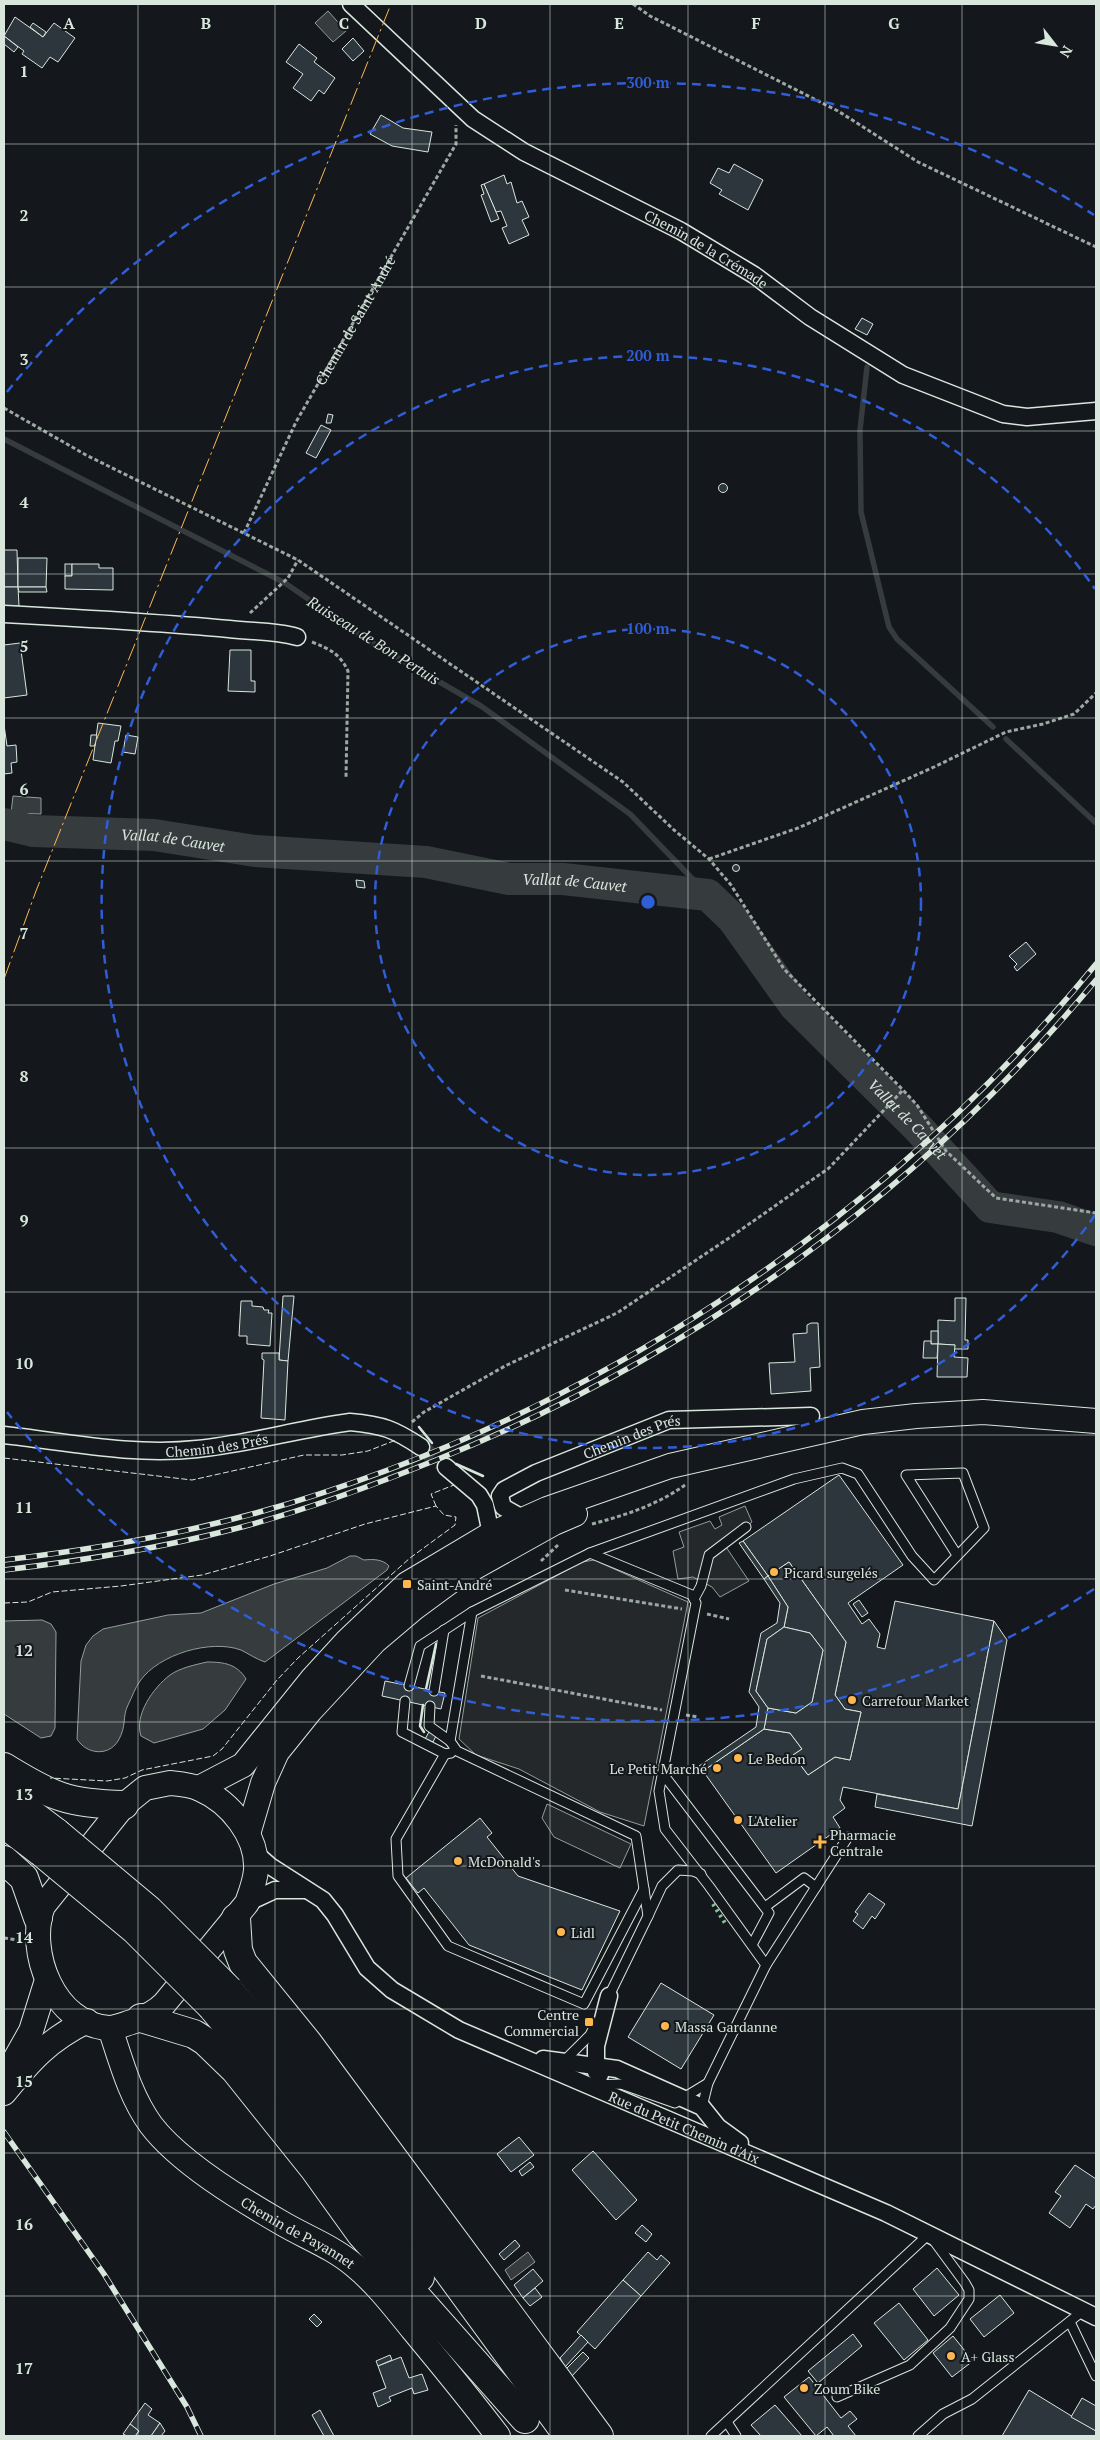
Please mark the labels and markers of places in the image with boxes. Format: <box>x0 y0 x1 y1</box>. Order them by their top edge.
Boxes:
centre of rings <box>639 893 657 911</box>
place label: Picard surgelés <box>784 1563 878 1582</box>
marker: Picard surgelés <box>768 1566 780 1578</box>
place label: Saint-André <box>417 1575 492 1594</box>
marker: Saint-André <box>401 1578 413 1590</box>
place label: Carrefour Market <box>862 1691 970 1710</box>
marker: Carrefour Market <box>846 1694 858 1706</box>
place label: Le Bedon <box>748 1749 806 1768</box>
marker: Le Bedon <box>732 1752 744 1764</box>
place label: Le Petit Marché <box>610 1759 707 1778</box>
marker: Le Petit Marché <box>711 1762 723 1774</box>
place label: L'Atelier <box>748 1811 798 1830</box>
marker: L'Atelier <box>732 1814 744 1826</box>
place label: Pharmacie Centrale <box>830 1825 896 1860</box>
marker: Pharmacie Centrale <box>814 1836 826 1848</box>
place label: McDonald's <box>468 1852 540 1871</box>
marker: McDonald's <box>452 1855 464 1867</box>
place label: Lidl <box>571 1923 595 1942</box>
marker: Lidl <box>555 1926 567 1938</box>
place label: Centre Commercial <box>504 2005 579 2040</box>
marker: Centre Commercial <box>583 2016 595 2028</box>
place label: Massa Gardanne <box>675 2017 777 2036</box>
marker: Massa Gardanne <box>659 2020 671 2032</box>
place label: A+ Glass <box>961 2347 1014 2366</box>
marker: A+ Glass <box>945 2350 957 2362</box>
place label: Zoum Bike <box>814 2379 880 2398</box>
marker: Zoum Bike <box>798 2382 810 2394</box>

